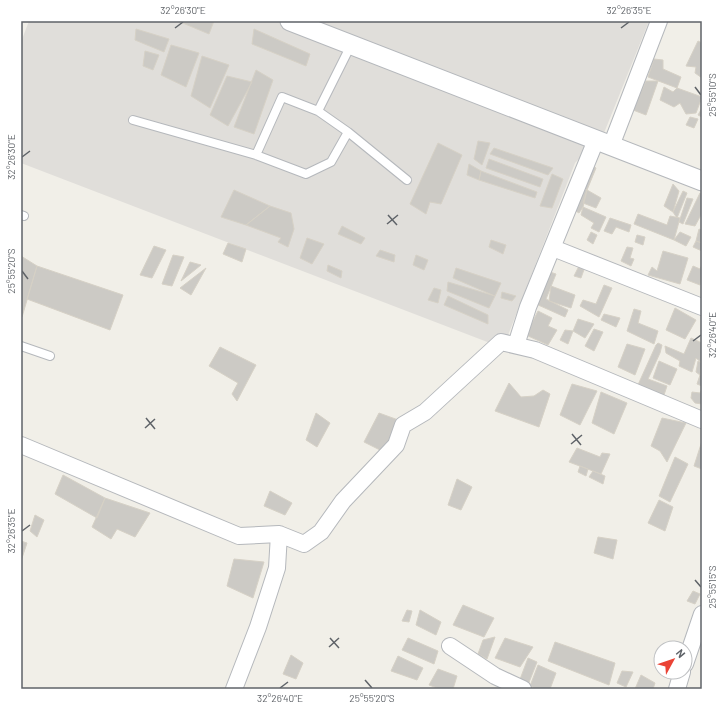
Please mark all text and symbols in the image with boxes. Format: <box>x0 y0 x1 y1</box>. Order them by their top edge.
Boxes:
text: 32°26'30"E <box>160 4 206 16</box>
text: 32°26'35"E <box>606 4 652 16</box>
text: 25°55'10"S <box>706 73 718 117</box>
text: 32°26'30"E <box>5 134 17 180</box>
text: 25°55'20"S <box>5 248 17 294</box>
text: 32°26'40"E <box>706 312 718 358</box>
text: 32°26'35"E <box>5 508 17 554</box>
text: 25°55'15"S <box>706 565 718 609</box>
north arrow <box>653 640 693 680</box>
text: N <box>674 646 688 660</box>
text: 32°26'40"E <box>257 692 303 704</box>
text: 25°55'20"S <box>349 692 395 704</box>

